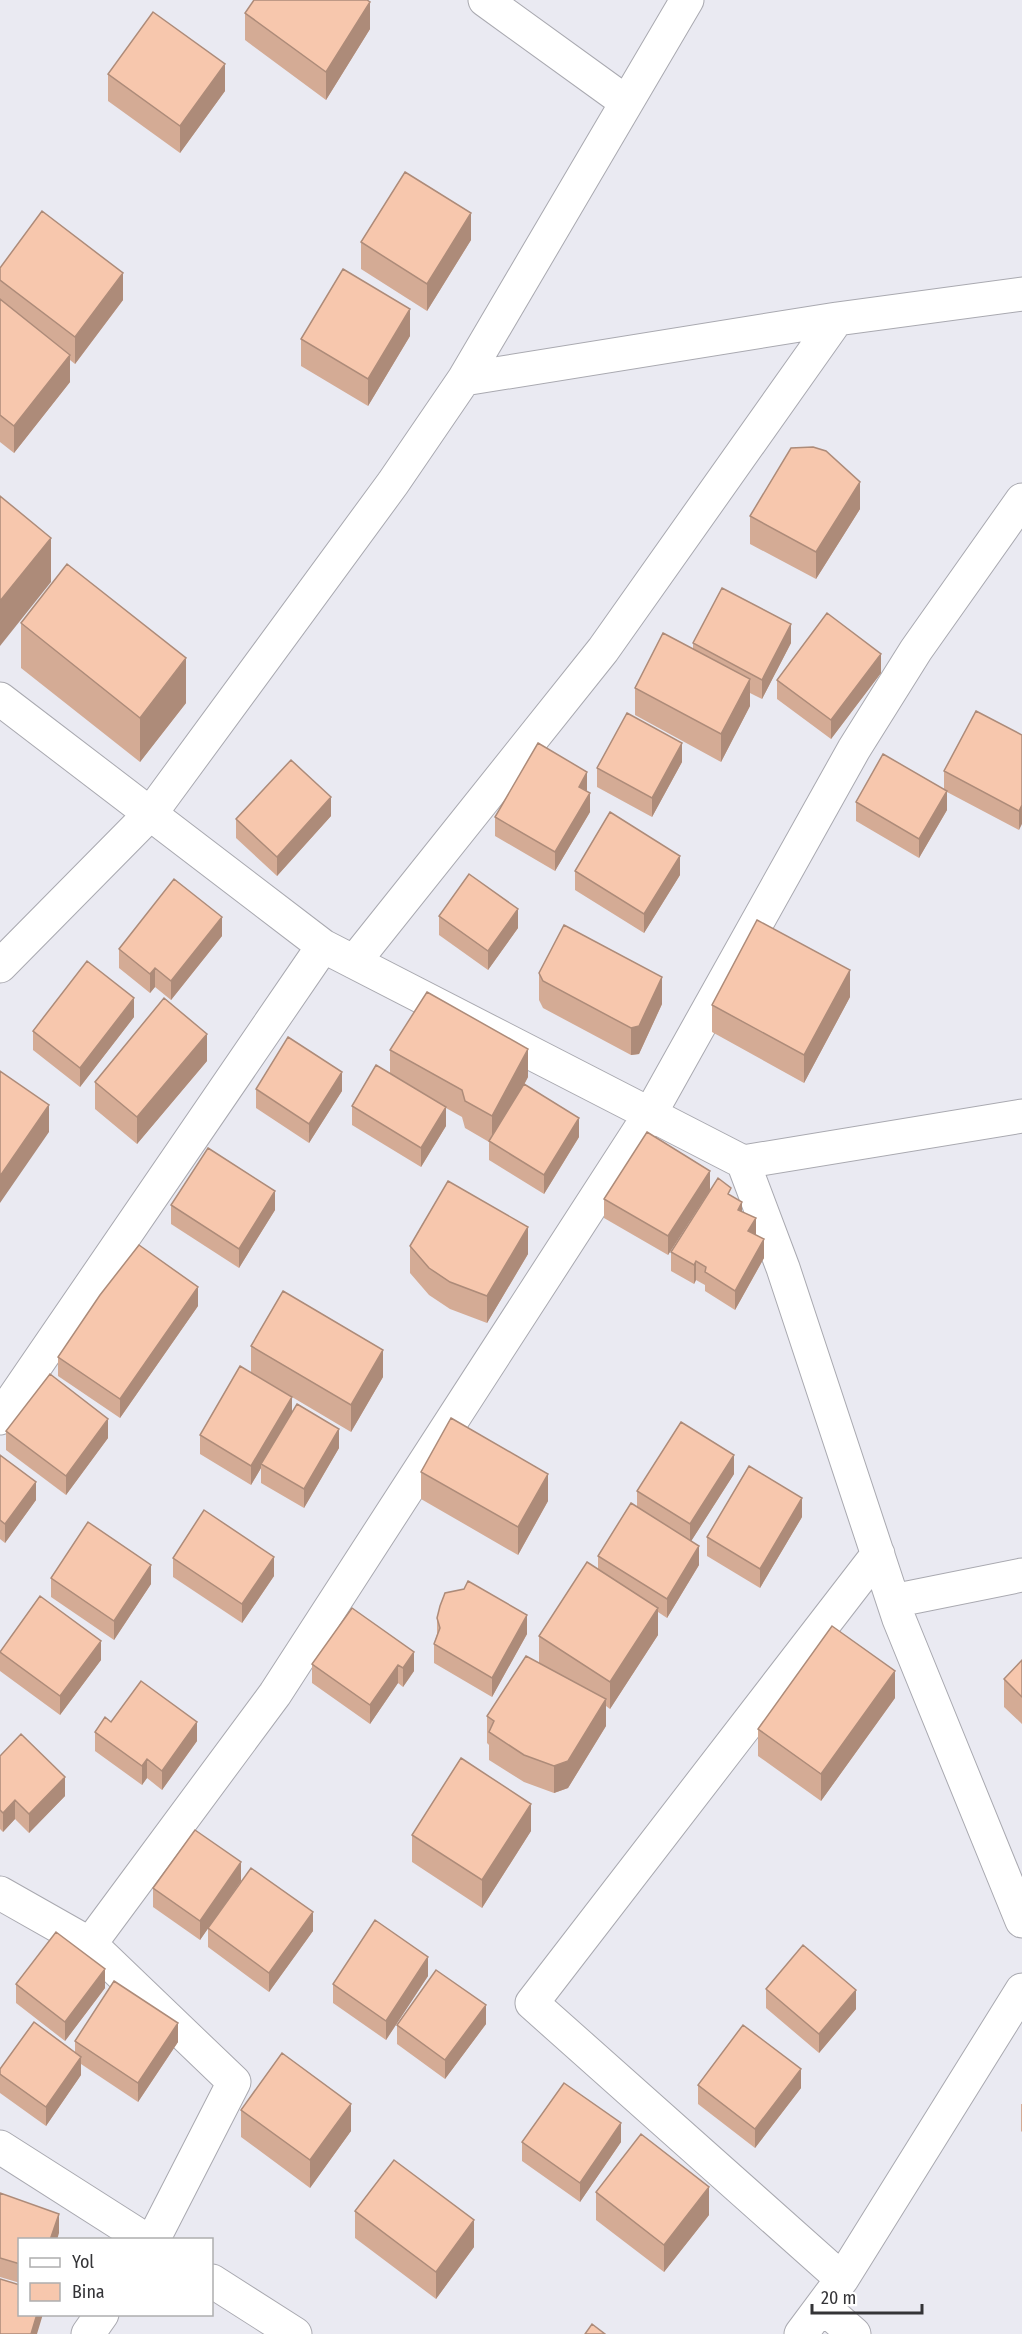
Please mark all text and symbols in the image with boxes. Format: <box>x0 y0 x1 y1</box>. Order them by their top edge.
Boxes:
legend <box>18 2238 213 2316</box>
text: Yol <box>72 2251 94 2273</box>
scale bar <box>812 2277 922 2315</box>
text: Bina <box>72 2281 105 2303</box>
text: 20 m <box>821 2287 856 2309</box>

